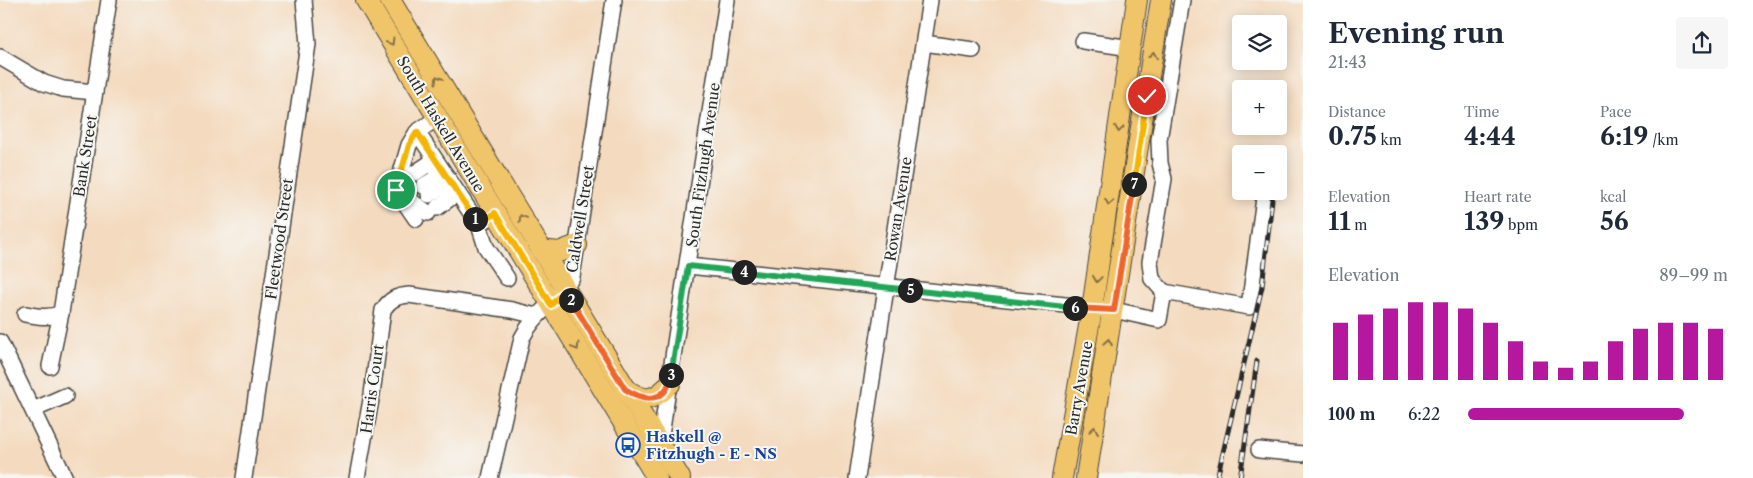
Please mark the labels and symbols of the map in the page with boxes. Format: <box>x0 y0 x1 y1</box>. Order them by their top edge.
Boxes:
one-way arrow <box>385 36 394 45</box>
one-way arrow <box>1147 50 1158 58</box>
street label: South Haskell Avenue <box>393 53 489 195</box>
one-way arrow <box>434 75 444 84</box>
pin <box>1126 75 1168 117</box>
street label: South Fitzhugh Avenue <box>682 81 724 249</box>
street label: Bank Street <box>69 113 101 198</box>
one-way arrow <box>1115 125 1125 134</box>
street label: Rowan Avenue <box>880 155 916 263</box>
street label: Caldwell Street <box>562 163 598 274</box>
pin <box>375 169 417 211</box>
pin: 7 <box>1122 172 1146 196</box>
street label: Fleetwood Street <box>261 176 297 301</box>
one-way arrow <box>1104 198 1114 206</box>
pin: 1 <box>462 206 488 232</box>
one-way arrow <box>518 214 528 223</box>
pin: 4 <box>732 260 756 284</box>
one-way arrow <box>1092 274 1102 283</box>
pin: 5 <box>898 278 922 302</box>
pin: 2 <box>558 288 584 312</box>
pin: 6 <box>1062 296 1088 320</box>
one-way arrow <box>1103 337 1113 346</box>
street label: Barry Avenue <box>1061 339 1097 437</box>
one-way arrow <box>570 341 580 350</box>
street label: Harris Court <box>356 342 388 435</box>
pin: 3 <box>658 362 684 388</box>
one-way arrow <box>1088 426 1098 434</box>
place label: Haskell @ Fitzhugh - E - NS <box>646 427 777 463</box>
bus stop icon: Haskell @ Fitzhugh - E - NS <box>615 432 641 458</box>

